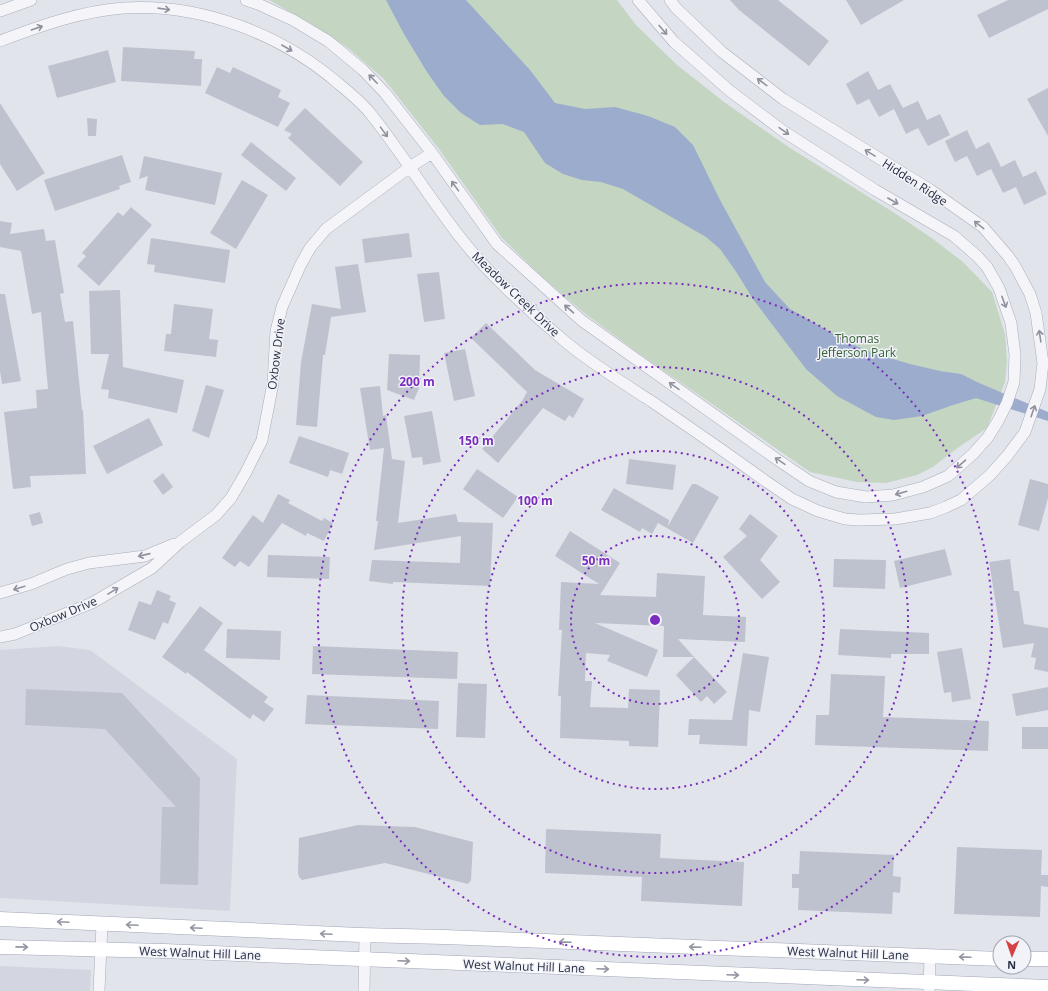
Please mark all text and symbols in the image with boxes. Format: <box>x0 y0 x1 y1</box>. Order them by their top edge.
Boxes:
one-way arrow <box>157 5 170 13</box>
one-way arrow <box>30 23 42 31</box>
one-way arrow <box>659 24 668 35</box>
one-way arrow <box>281 44 292 52</box>
one-way arrow <box>368 74 377 84</box>
one-way arrow <box>756 78 767 86</box>
one-way arrow <box>380 127 388 138</box>
one-way arrow <box>778 127 789 135</box>
one-way arrow <box>864 149 876 157</box>
street label: Hidden Ridge <box>879 154 951 210</box>
one-way arrow <box>451 180 460 191</box>
one-way arrow <box>887 197 899 205</box>
one-way arrow <box>973 221 984 229</box>
street label: Meadow Creek Drive <box>468 248 564 341</box>
one-way arrow <box>1001 296 1009 308</box>
one-way arrow <box>564 304 574 314</box>
street label: Oxbow Drive <box>263 317 289 391</box>
park label: Thomas Jefferson Park <box>817 330 897 361</box>
one-way arrow <box>1036 330 1044 343</box>
text: 200 m <box>399 373 435 390</box>
one-way arrow <box>669 382 680 390</box>
one-way arrow <box>1030 404 1037 417</box>
text: 150 m <box>458 432 494 449</box>
one-way arrow <box>775 457 786 465</box>
one-way arrow <box>956 460 967 469</box>
one-way arrow <box>895 490 908 497</box>
text: 100 m <box>517 492 553 509</box>
one-way arrow <box>137 552 150 560</box>
text: 50 m <box>582 552 610 569</box>
one-way arrow <box>13 585 26 592</box>
one-way arrow <box>107 586 119 594</box>
street label: Oxbow Drive <box>27 592 100 636</box>
centre of rings <box>648 613 662 627</box>
one-way arrow <box>57 918 70 925</box>
one-way arrow <box>126 921 139 929</box>
one-way arrow <box>190 924 203 932</box>
one-way arrow <box>320 930 333 937</box>
north arrow <box>992 935 1032 975</box>
one-way arrow <box>559 938 572 945</box>
street label: West Walnut Hill Lane <box>139 942 261 964</box>
street label: West Walnut Hill Lane <box>787 942 909 964</box>
one-way arrow <box>689 943 702 951</box>
one-way arrow <box>15 944 28 951</box>
one-way arrow <box>959 954 972 961</box>
street label: West Walnut Hill Lane <box>463 955 585 977</box>
one-way arrow <box>397 957 410 964</box>
text: N <box>1007 958 1016 973</box>
one-way arrow <box>596 965 609 973</box>
one-way arrow <box>726 971 739 978</box>
one-way arrow <box>856 976 869 984</box>

